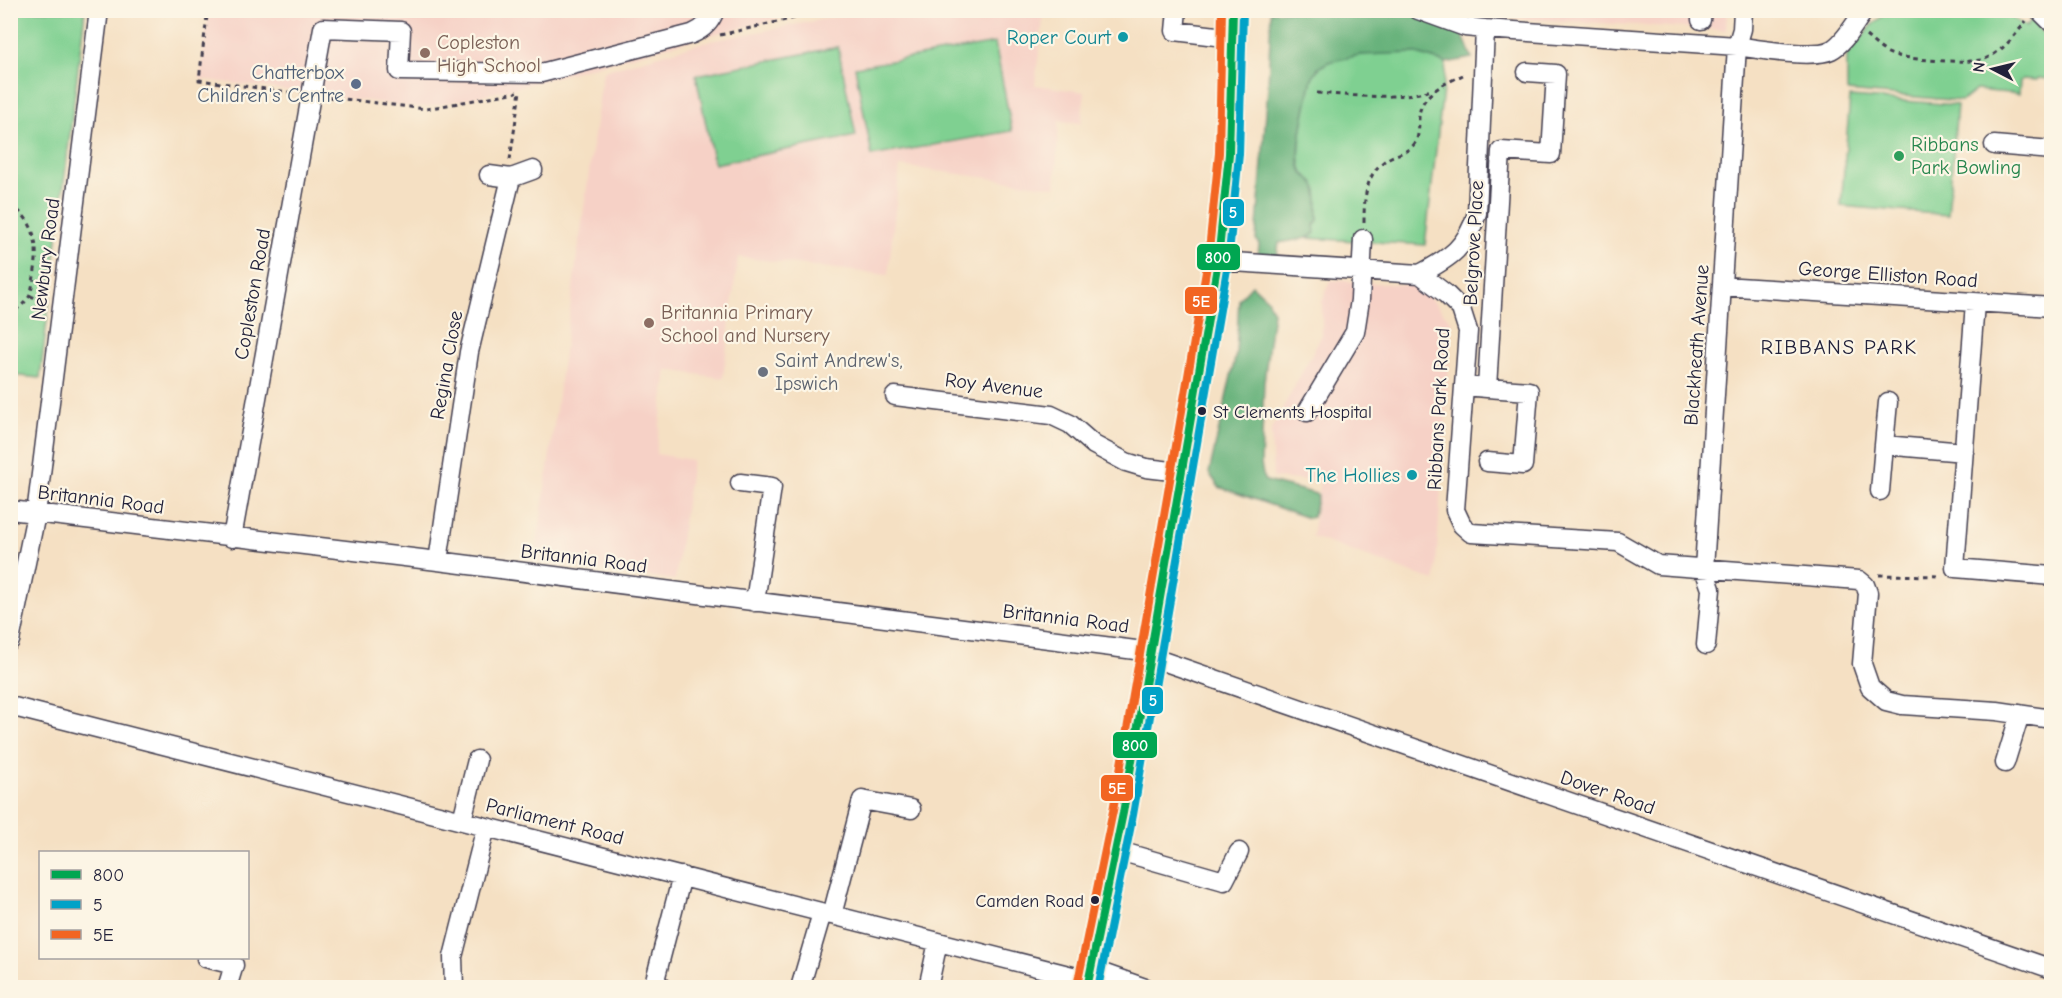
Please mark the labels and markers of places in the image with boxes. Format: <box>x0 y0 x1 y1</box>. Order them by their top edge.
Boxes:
place label: Roper Court <box>1007 26 1112 49</box>
marker: Roper Court <box>1116 30 1130 44</box>
place label: Copleston High School <box>437 31 541 77</box>
marker: Copleston High School <box>418 46 432 60</box>
place label: Chatterbox Children's Centre <box>197 61 345 107</box>
marker: Chatterbox Children's Centre <box>349 77 363 91</box>
place label: Ribbans Park Bowling <box>1911 133 2021 179</box>
marker: Ribbans Park Bowling <box>1892 149 1906 163</box>
place label: Britannia Primary School and Nursery <box>661 301 830 347</box>
marker: Britannia Primary School and Nursery <box>642 316 656 330</box>
place label: Saint Andrew's, Ipswich <box>775 349 903 395</box>
marker: Saint Andrew's, Ipswich <box>756 365 770 379</box>
place label: St Clements Hospital <box>1213 402 1372 423</box>
marker: St Clements Hospital <box>1196 405 1208 417</box>
place label: The Hollies <box>1305 464 1400 487</box>
marker: The Hollies <box>1405 468 1419 482</box>
place label: Camden Road <box>975 891 1084 912</box>
marker: Camden Road <box>1089 894 1101 906</box>

